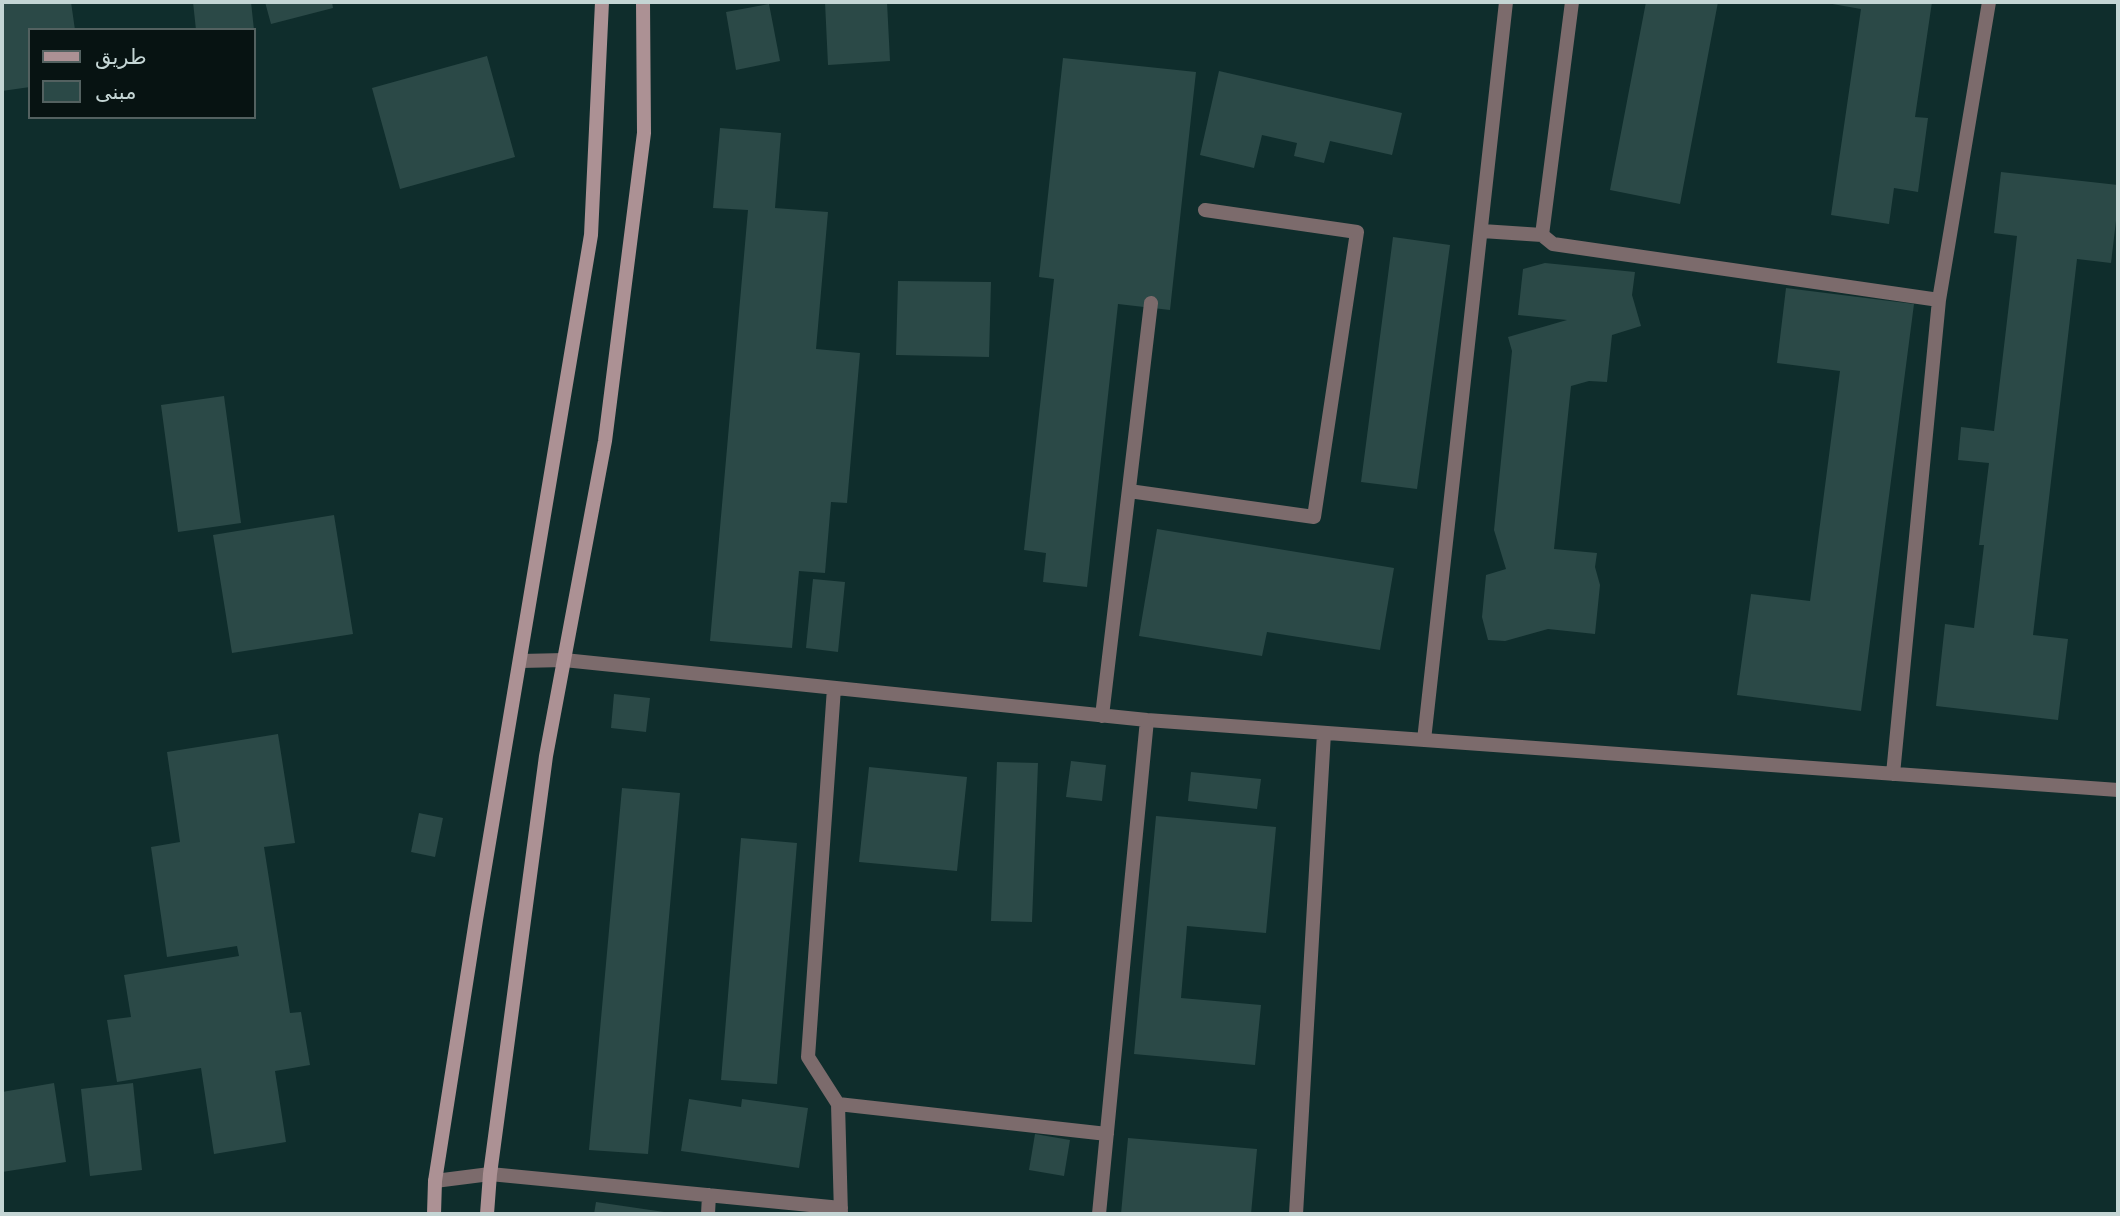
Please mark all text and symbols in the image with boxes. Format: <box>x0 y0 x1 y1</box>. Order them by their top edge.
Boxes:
legend <box>28 28 256 119</box>
text: طريق <box>95 45 147 69</box>
text: مبنى <box>95 80 136 104</box>

